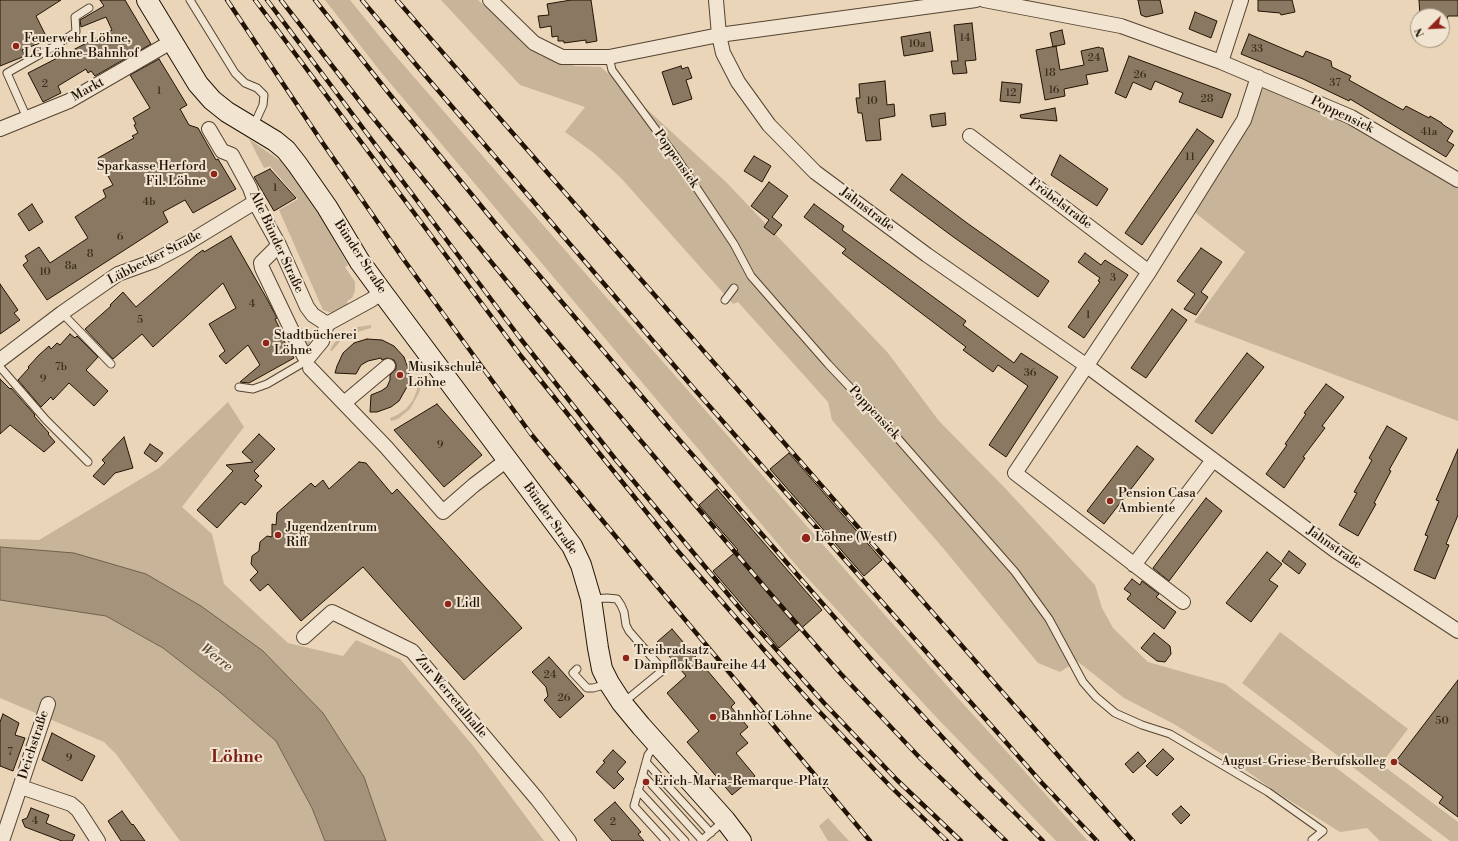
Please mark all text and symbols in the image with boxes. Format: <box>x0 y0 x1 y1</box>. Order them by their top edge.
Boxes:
north arrow <box>1410 8 1450 48</box>
text: N <box>1412 26 1428 39</box>
place label: Feuerwehr Löhne, LG Löhne-Bahnhof <box>24 31 139 62</box>
house number: 14 <box>960 31 970 45</box>
house number: 10a <box>908 37 926 51</box>
marker: Feuerwehr Löhne, LG Löhne-Bahnhof <box>11 41 21 51</box>
house number: 33 <box>1251 42 1263 56</box>
house number: 24 <box>1088 51 1100 65</box>
house number: 18 <box>1044 66 1056 80</box>
house number: 26 <box>1134 68 1146 82</box>
street label: Markt <box>69 75 107 105</box>
house number: 37 <box>1329 76 1341 90</box>
house number: 2 <box>42 77 48 91</box>
house number: 16 <box>1048 83 1060 97</box>
house number: 1 <box>157 84 161 98</box>
house number: 12 <box>1005 86 1017 100</box>
house number: 28 <box>1200 92 1214 106</box>
street label: Poppensiek <box>1308 93 1376 137</box>
house number: 10 <box>866 94 878 108</box>
house number: 41a <box>1421 125 1437 139</box>
street label: Poppensiek <box>650 127 702 191</box>
house number: 11 <box>1185 150 1195 164</box>
place label: Sparkasse Herford Fil. Löhne <box>97 159 206 190</box>
marker: Sparkasse Herford Fil. Löhne <box>209 169 219 179</box>
street label: Fröbelstraße <box>1025 175 1095 233</box>
house number: 1 <box>273 181 277 195</box>
street label: Jahnstraße <box>837 185 897 235</box>
street label: Alte Bünder Straße <box>245 188 307 296</box>
house number: 4b <box>143 195 155 209</box>
street label: Bünder Straße <box>330 217 390 297</box>
street label: Lübbecker Straße <box>105 228 205 288</box>
house number: 6 <box>117 230 123 244</box>
house number: 8 <box>87 247 93 261</box>
house number: 8a <box>65 259 77 273</box>
house number: 10 <box>39 265 51 279</box>
house number: 3 <box>1110 271 1116 285</box>
house number: 4 <box>249 297 255 311</box>
house number: 1 <box>1086 308 1090 322</box>
house number: 5 <box>137 313 143 327</box>
place label: Stadtbücherei Löhne <box>274 328 357 359</box>
marker: Stadtbücherei Löhne <box>261 338 271 348</box>
house number: 7b <box>55 360 67 374</box>
place label: Musikschule Löhne <box>408 360 482 391</box>
house number: 36 <box>1024 366 1036 380</box>
marker: Musikschule Löhne <box>395 370 405 380</box>
house number: 9 <box>40 372 46 386</box>
street label: Poppensiek <box>845 383 903 443</box>
house number: 9 <box>437 438 443 452</box>
street label: Bünder Straße <box>519 480 581 558</box>
place label: Pension Casa Ambiente <box>1118 486 1196 517</box>
marker: Pension Casa Ambiente <box>1105 496 1115 506</box>
place label: Jugendzentrum Riff <box>286 520 377 551</box>
street label: Jahnstraße <box>1303 523 1365 573</box>
marker: Jugendzentrum Riff <box>273 530 283 540</box>
place label: Löhne (Westf) <box>815 530 897 546</box>
marker: Löhne (Westf) <box>800 532 812 544</box>
place label: Lidl <box>456 596 480 612</box>
marker: Lidl <box>443 599 453 609</box>
water label: Werre <box>197 641 235 675</box>
place label: Treibradsatz Dampflok Baureihe 44 <box>634 643 766 674</box>
street label: Zur Werretalhalle <box>412 652 490 742</box>
marker: Treibradsatz Dampflok Baureihe 44 <box>621 653 631 663</box>
house number: 24 <box>544 668 556 682</box>
house number: 26 <box>558 691 570 705</box>
street label: Deichstraße <box>16 709 52 781</box>
place label: Bahnhof Löhne <box>721 709 812 725</box>
marker: Bahnhof Löhne <box>708 712 718 722</box>
house number: 50 <box>1435 714 1449 728</box>
house number: 7 <box>7 745 13 759</box>
district label: Löhne <box>211 748 263 768</box>
house number: 9 <box>66 751 72 765</box>
place label: August-Griese-Berufskolleg <box>1222 754 1386 770</box>
marker: August-Griese-Berufskolleg <box>1389 757 1399 767</box>
place label: Erich-Maria-Remarque-Platz <box>654 774 829 790</box>
marker: Erich-Maria-Remarque-Platz <box>641 777 651 787</box>
house number: 4 <box>32 814 38 828</box>
house number: 2 <box>610 815 616 829</box>

